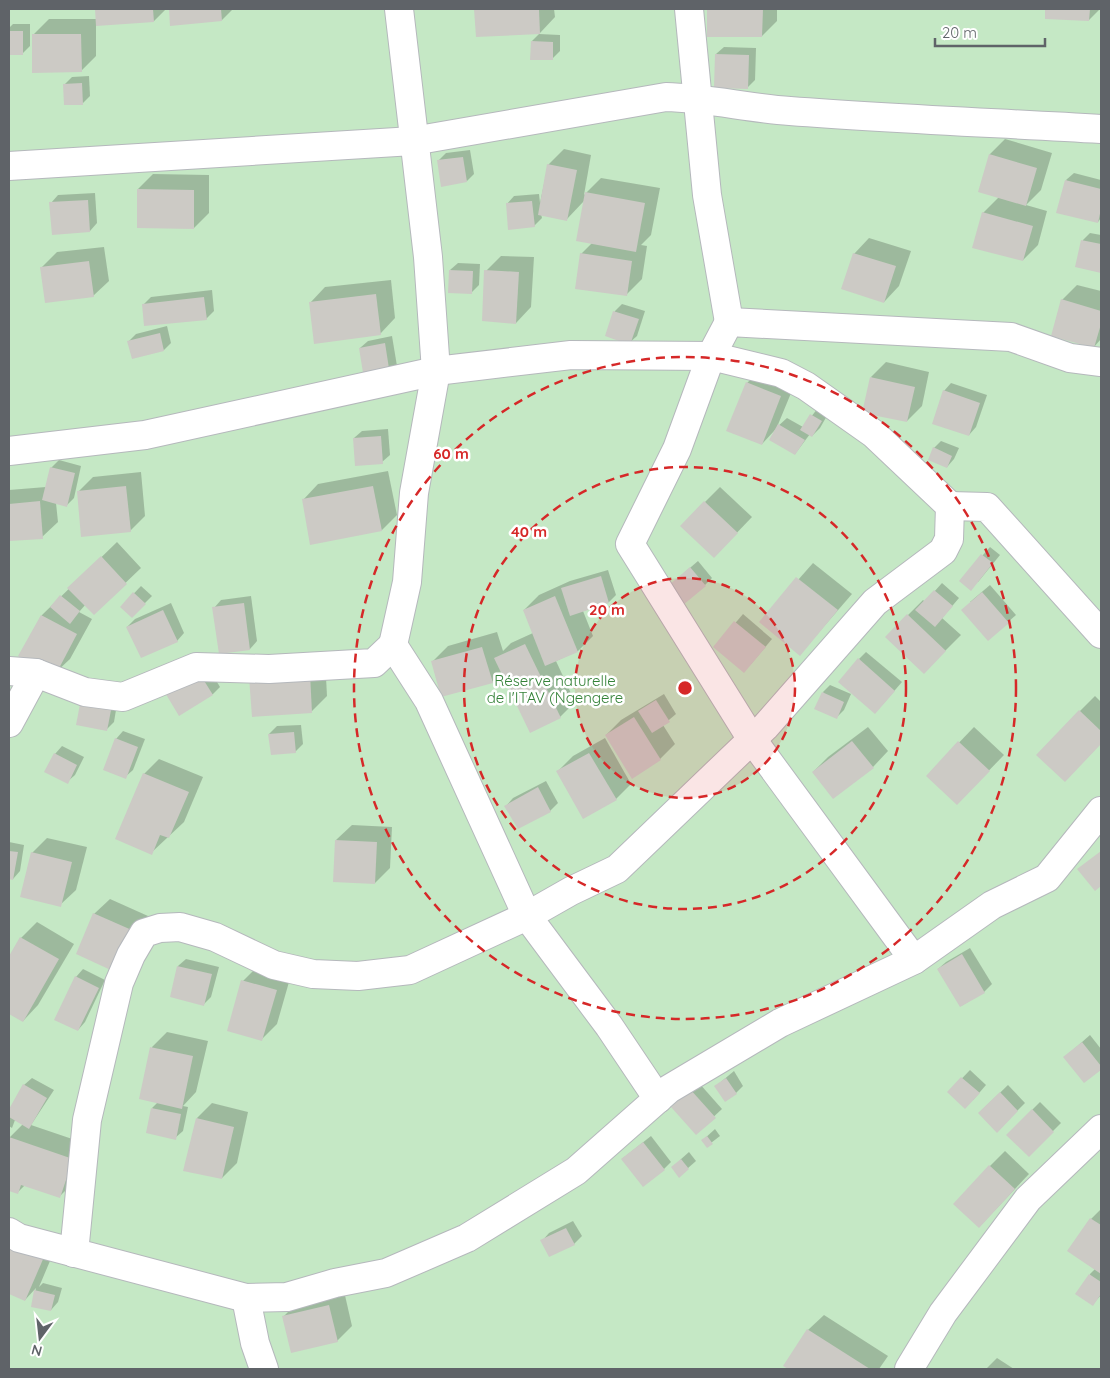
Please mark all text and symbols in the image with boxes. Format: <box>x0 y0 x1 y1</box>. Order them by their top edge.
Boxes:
scale bar <box>935 15 1045 47</box>
text: 20 m <box>942 23 977 42</box>
text: 60 m <box>433 444 469 463</box>
text: 40 m <box>511 522 547 541</box>
text: 20 m <box>589 600 625 619</box>
park label: Réserve naturelle de l'ITAV (Ngengere <box>487 671 623 707</box>
centre of rings <box>676 679 694 697</box>
north arrow <box>15 1313 65 1363</box>
text: N <box>29 1341 44 1361</box>

